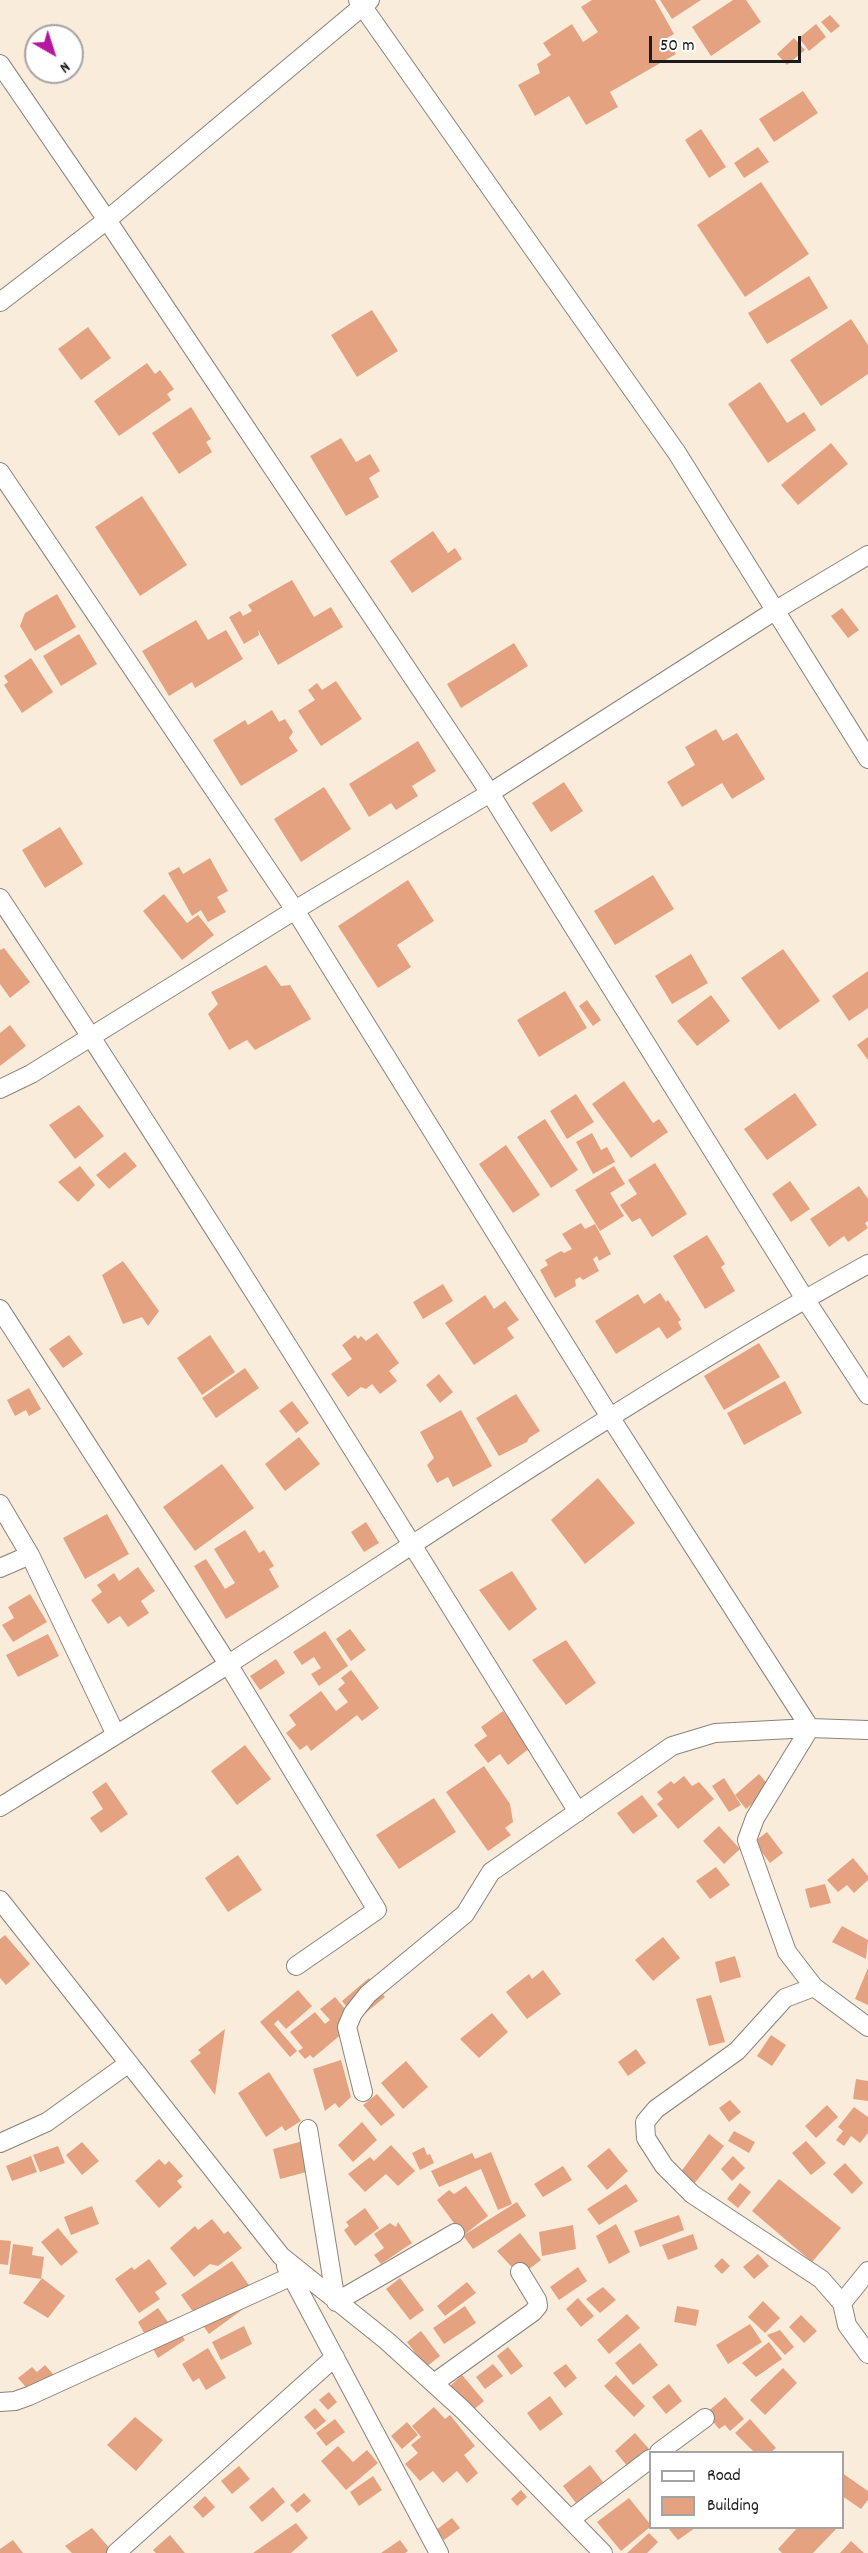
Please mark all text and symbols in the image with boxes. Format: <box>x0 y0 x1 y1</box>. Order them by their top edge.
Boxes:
north arrow <box>24 24 84 84</box>
scale bar <box>652 24 804 62</box>
text: 50 m <box>660 34 695 59</box>
text: N <box>54 55 75 78</box>
legend <box>649 2451 844 2529</box>
text: Road <box>707 2464 741 2489</box>
text: Building <box>707 2494 759 2519</box>

